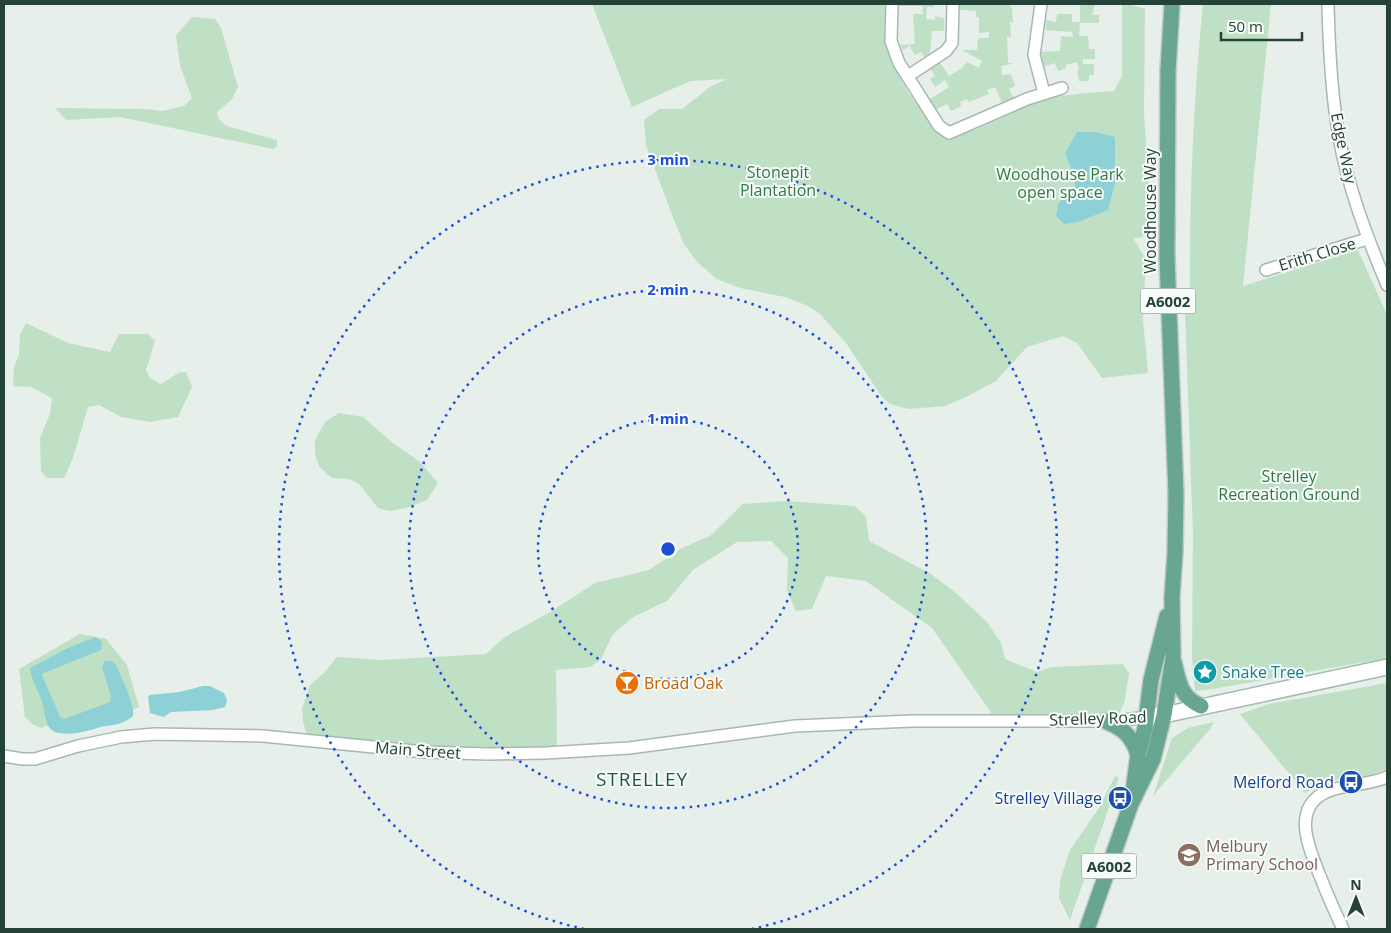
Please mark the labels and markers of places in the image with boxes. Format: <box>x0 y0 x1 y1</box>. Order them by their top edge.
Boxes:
centre of rings <box>659 540 677 558</box>
place icon: Snake Tree <box>1192 659 1218 685</box>
place label: Snake Tree <box>1222 661 1304 683</box>
bar icon: Broad Oak <box>614 670 640 696</box>
place label: Broad Oak <box>644 672 724 694</box>
bus stop icon: Melford Road <box>1338 769 1364 795</box>
place label: Melford Road <box>1233 771 1334 793</box>
bus stop icon: Strelley Village <box>1107 785 1133 811</box>
place label: Strelley Village <box>995 787 1102 809</box>
place label: Melbury Primary School <box>1206 835 1318 875</box>
school or university icon: Melbury Primary School <box>1176 842 1202 868</box>

